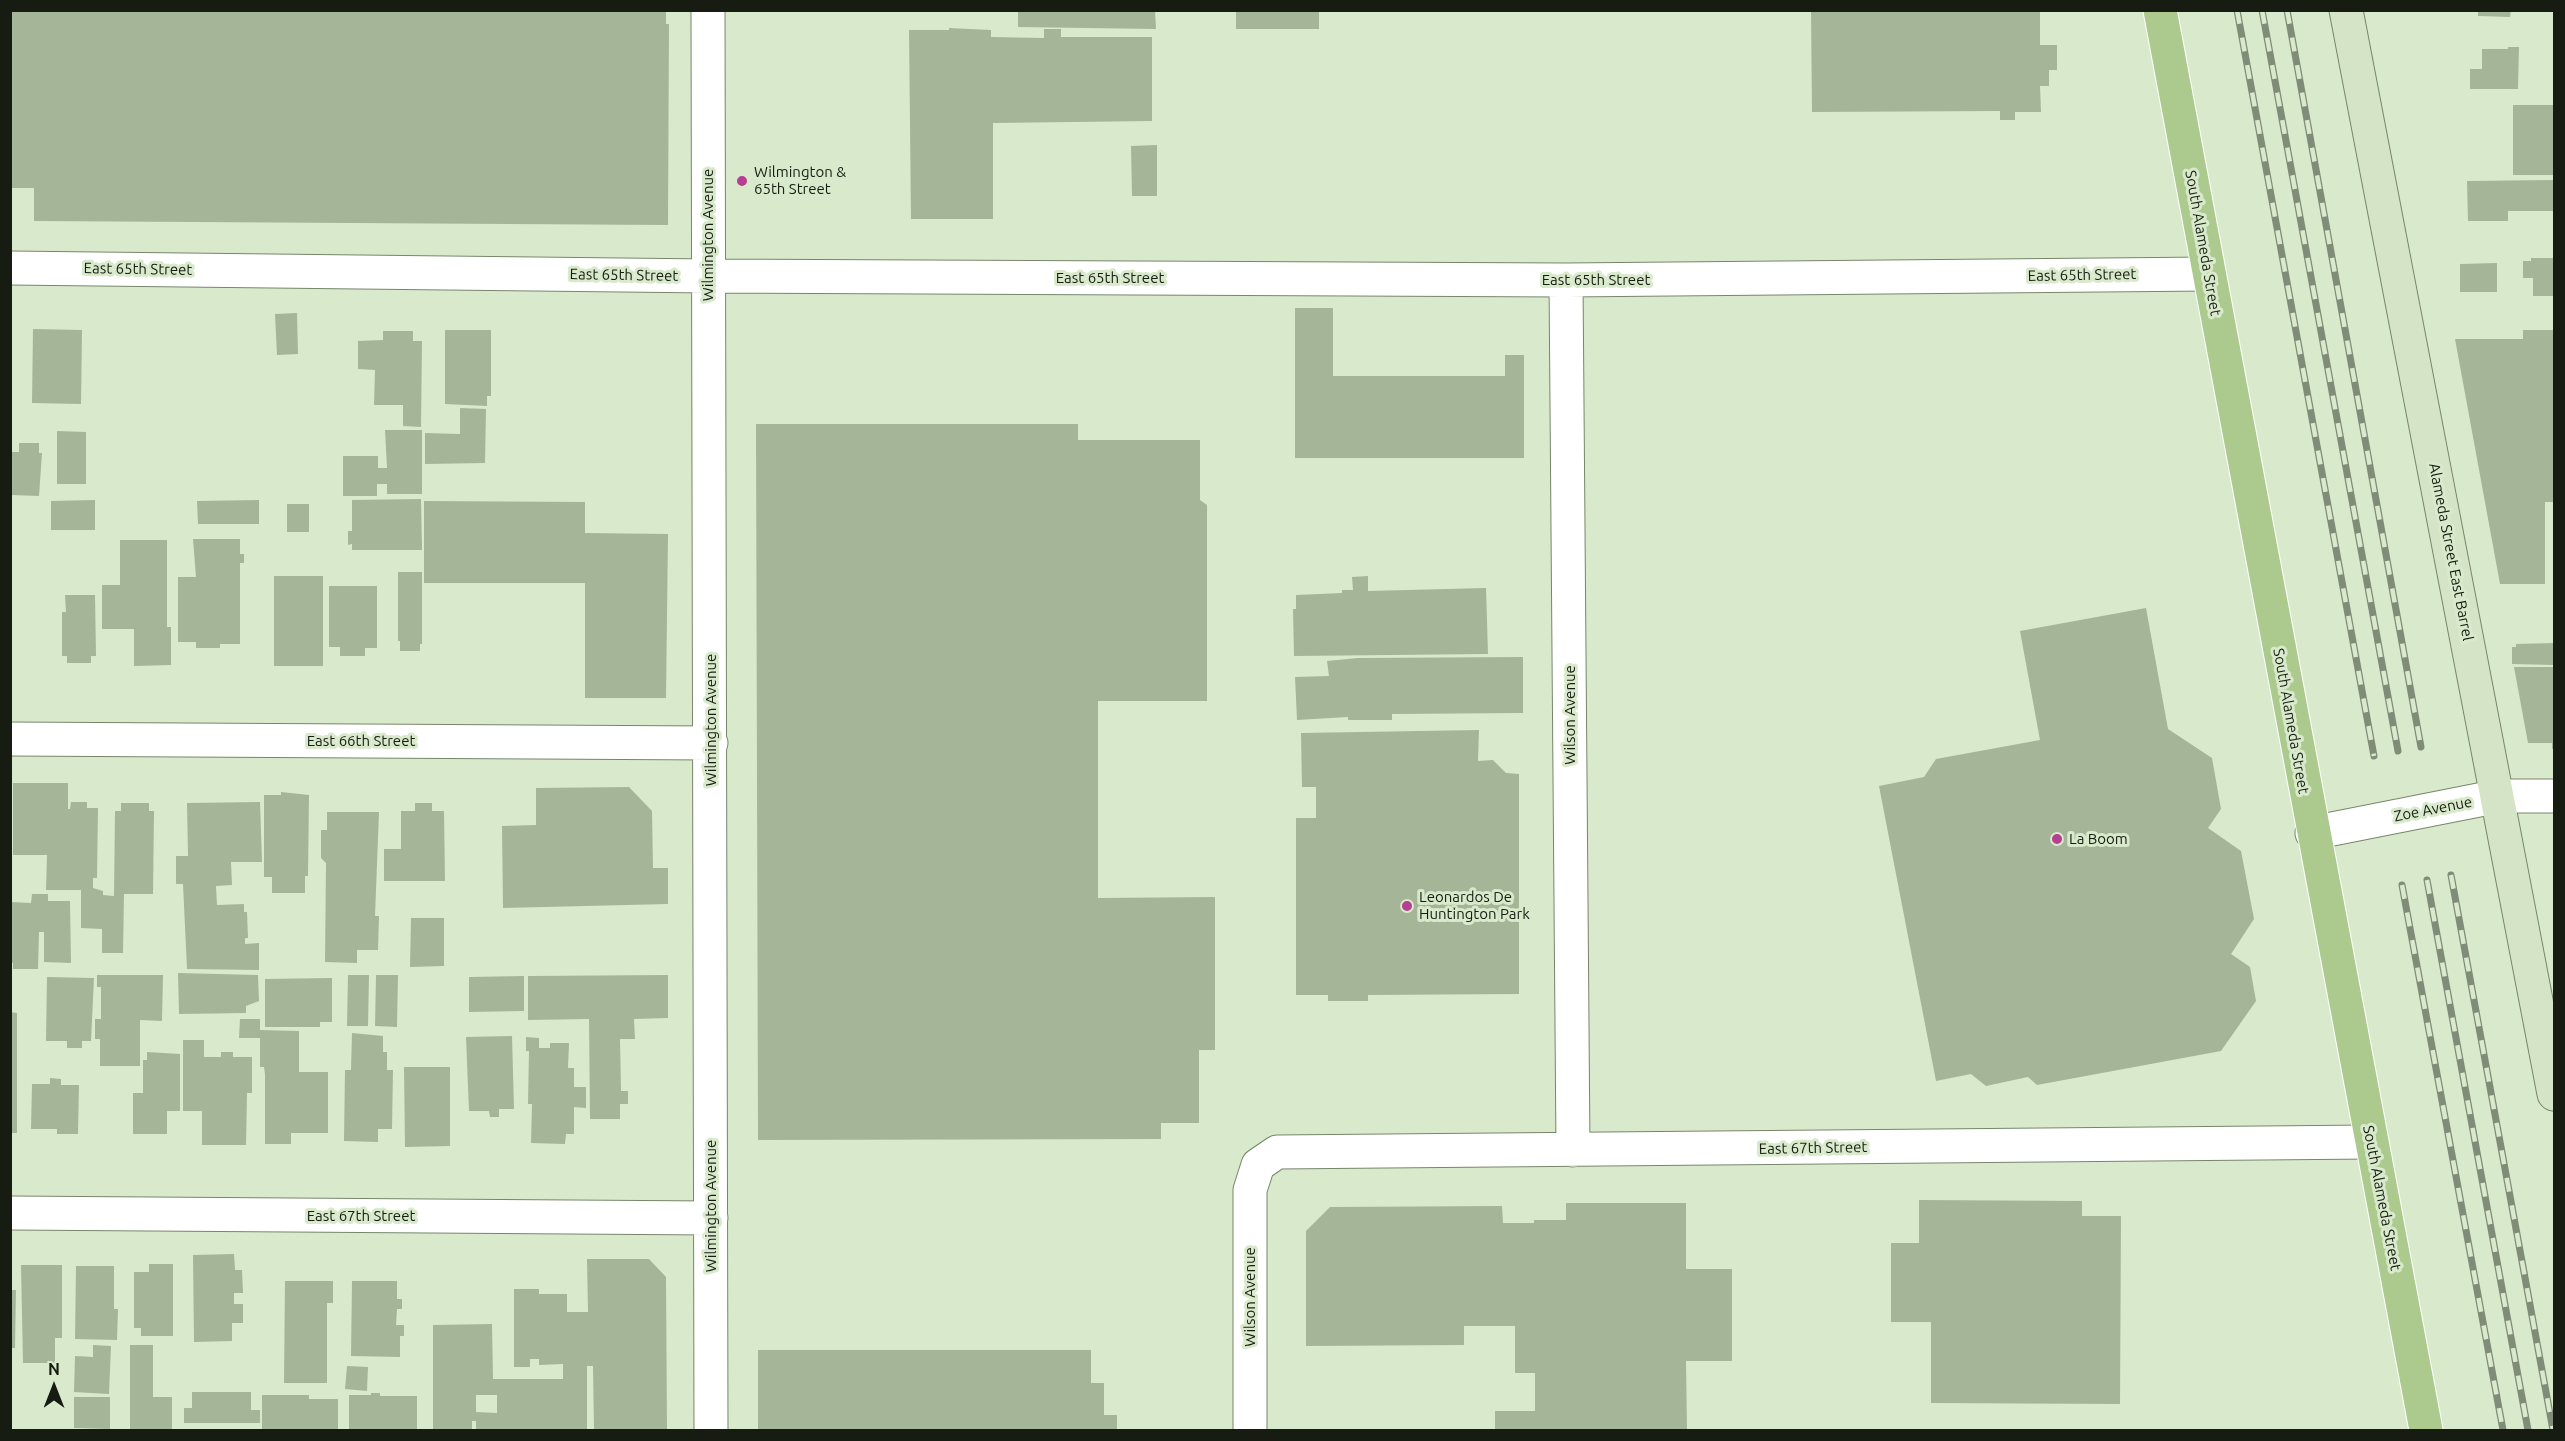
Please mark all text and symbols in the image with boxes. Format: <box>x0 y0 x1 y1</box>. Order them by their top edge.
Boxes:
place label: Wilmington & 65th Street <box>754 163 846 198</box>
street label: Wilmington Avenue <box>699 169 717 301</box>
street label: South Alameda Street <box>2181 169 2225 317</box>
marker: Wilmington & 65th Street <box>735 174 749 188</box>
street label: East 65th Street <box>84 259 192 279</box>
street label: East 65th Street <box>570 265 678 285</box>
street label: East 65th Street <box>2028 265 2136 285</box>
street label: East 65th Street <box>1056 269 1164 287</box>
street label: East 65th Street <box>1542 271 1650 289</box>
street label: Alameda Street East Barrel <box>2425 462 2477 642</box>
street label: South Alameda Street <box>2269 647 2313 795</box>
street label: Wilmington Avenue <box>702 654 720 786</box>
street label: Wilson Avenue <box>1561 665 1579 765</box>
street label: East 66th Street <box>307 732 415 750</box>
street label: Zoe Avenue <box>2392 793 2474 825</box>
place label: La Boom <box>2069 830 2128 848</box>
marker: La Boom <box>2050 832 2064 846</box>
place label: Leonardos De Huntington Park <box>1419 888 1530 923</box>
marker: Leonardos De Huntington Park <box>1400 899 1414 913</box>
street label: South Alameda Street <box>2359 1124 2405 1272</box>
street label: East 67th Street <box>1759 1138 1867 1158</box>
street label: Wilmington Avenue <box>702 1140 720 1272</box>
street label: East 67th Street <box>307 1207 415 1225</box>
street label: Wilson Avenue <box>1241 1247 1259 1347</box>
north arrow <box>24 1357 84 1417</box>
text: N <box>48 1360 60 1378</box>

